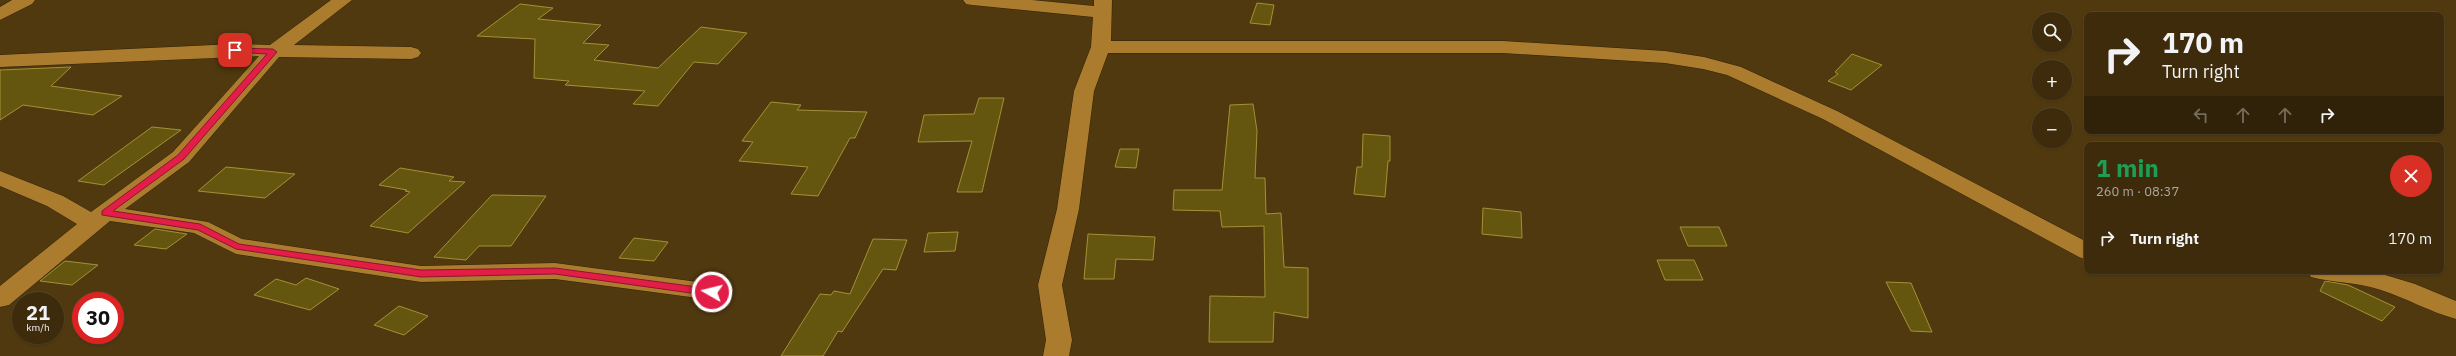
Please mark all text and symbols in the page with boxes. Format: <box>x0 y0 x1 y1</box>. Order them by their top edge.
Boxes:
map controls <box>2032 12 2072 148</box>
button: search <box>2032 12 2072 52</box>
text: 170 m <box>2162 24 2244 61</box>
icon: right <box>2096 28 2148 80</box>
pin <box>218 33 252 67</box>
icon: arrive <box>224 39 246 61</box>
button: + <box>2032 60 2072 100</box>
text: Turn right <box>2162 60 2240 83</box>
icon: left <box>2190 104 2212 126</box>
icon: ahead <box>2232 104 2254 126</box>
icon: ahead <box>2274 104 2296 126</box>
icon: right <box>2316 104 2338 126</box>
button: − <box>2032 108 2072 148</box>
text: 1 min <box>2096 152 2159 184</box>
button: close <box>2390 155 2432 197</box>
text: 260 m · 08:37 <box>2096 183 2179 200</box>
icon: right <box>2096 227 2118 249</box>
text: Turn right <box>2130 229 2199 248</box>
text: 170 m <box>2388 229 2432 248</box>
position arrow <box>691 271 733 313</box>
speed limit sign: 30 <box>72 292 124 344</box>
text: 21 <box>26 299 50 326</box>
text: km/h <box>26 321 50 334</box>

